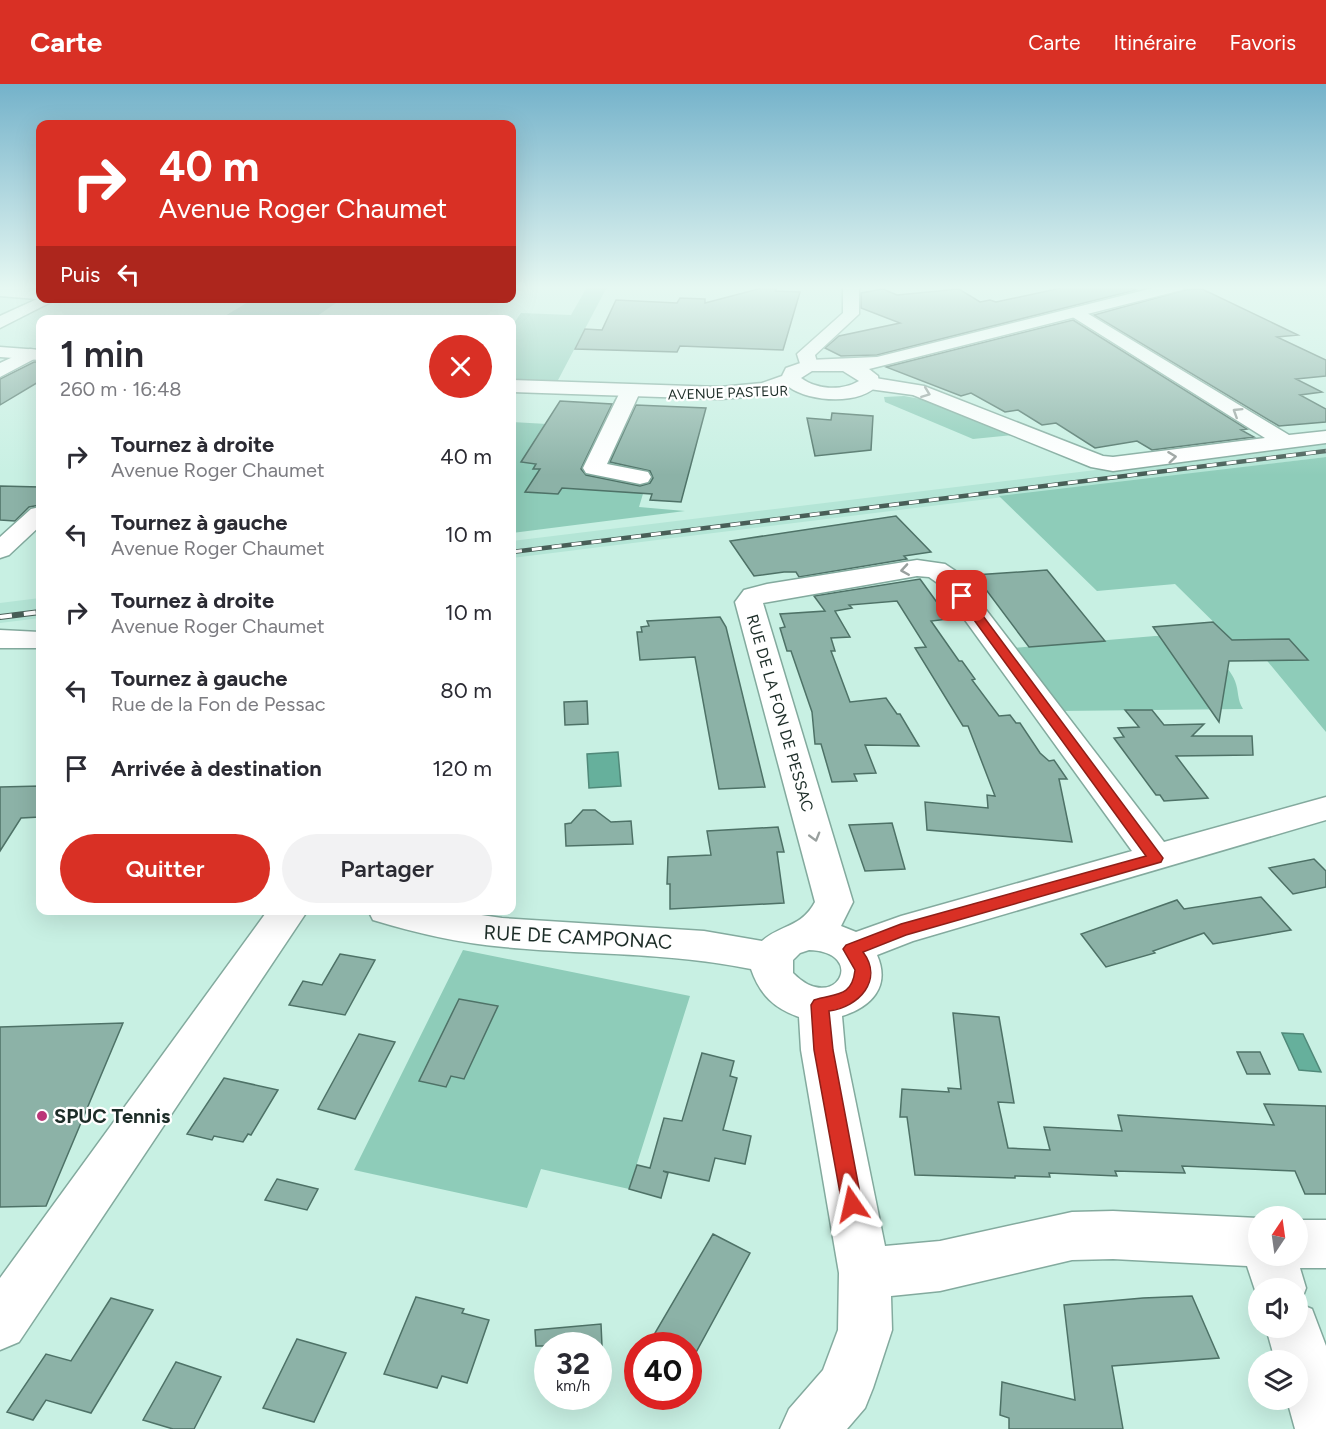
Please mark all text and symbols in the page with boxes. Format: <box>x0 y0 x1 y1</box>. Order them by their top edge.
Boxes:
text: Carte <box>30 25 102 59</box>
text: Carte <box>1028 30 1081 55</box>
text: Itinéraire <box>1114 30 1197 55</box>
text: Favoris <box>1230 30 1296 55</box>
text: 40 m <box>159 141 259 192</box>
icon: right <box>60 144 138 222</box>
text: Avenue Roger Chaumet <box>159 192 447 225</box>
icon: left <box>112 258 145 291</box>
text: Puis <box>60 261 100 288</box>
text: 1 min <box>60 333 144 376</box>
button: close <box>429 335 492 398</box>
text: 260 m · 16:48 <box>60 377 182 401</box>
street label: AVENUE PASTEUR <box>668 382 789 404</box>
one-way arrow <box>920 386 931 399</box>
one-way arrow <box>1233 408 1244 419</box>
text: Tournez à droite <box>111 431 274 458</box>
icon: right <box>60 440 93 473</box>
text: 40 m <box>440 443 492 470</box>
one-way arrow <box>1167 451 1176 464</box>
text: Avenue Roger Chaumet <box>111 458 325 482</box>
text: Tournez à gauche <box>111 509 287 536</box>
icon: left <box>60 518 93 551</box>
text: 10 m <box>445 521 492 548</box>
text: Avenue Roger Chaumet <box>111 536 325 560</box>
one-way arrow <box>901 563 911 576</box>
pin <box>936 570 987 621</box>
icon: arrive <box>945 579 978 612</box>
text: Tournez à droite <box>111 587 274 614</box>
icon: right <box>60 596 93 629</box>
text: 10 m <box>445 599 492 626</box>
street label: RUE DE LA FON DE PESSAC <box>743 612 817 814</box>
text: Avenue Roger Chaumet <box>111 614 325 638</box>
text: Tournez à gauche <box>111 665 287 692</box>
icon: left <box>60 674 93 707</box>
text: 80 m <box>440 677 492 704</box>
text: Rue de la Fon de Pessac <box>111 692 326 716</box>
icon: arrive <box>60 752 93 785</box>
text: Arrivée à destination <box>111 755 322 782</box>
text: 120 m <box>432 755 492 782</box>
one-way arrow <box>808 831 821 841</box>
button: Quitter <box>60 834 270 903</box>
button: Partager <box>282 834 492 903</box>
street label: RUE DE CAMPONAC <box>483 920 673 954</box>
place label: SPUC Tennis <box>54 1104 170 1128</box>
marker: SPUC Tennis <box>35 1109 49 1123</box>
position arrow <box>820 1172 884 1236</box>
north arrow <box>1248 1206 1308 1266</box>
map controls <box>1248 1206 1308 1410</box>
button: sound <box>1248 1278 1308 1338</box>
speed limit sign: 40 <box>624 1332 702 1410</box>
text: 32 <box>556 1345 590 1382</box>
button: layers <box>1248 1350 1308 1410</box>
text: km/h <box>556 1377 590 1395</box>

